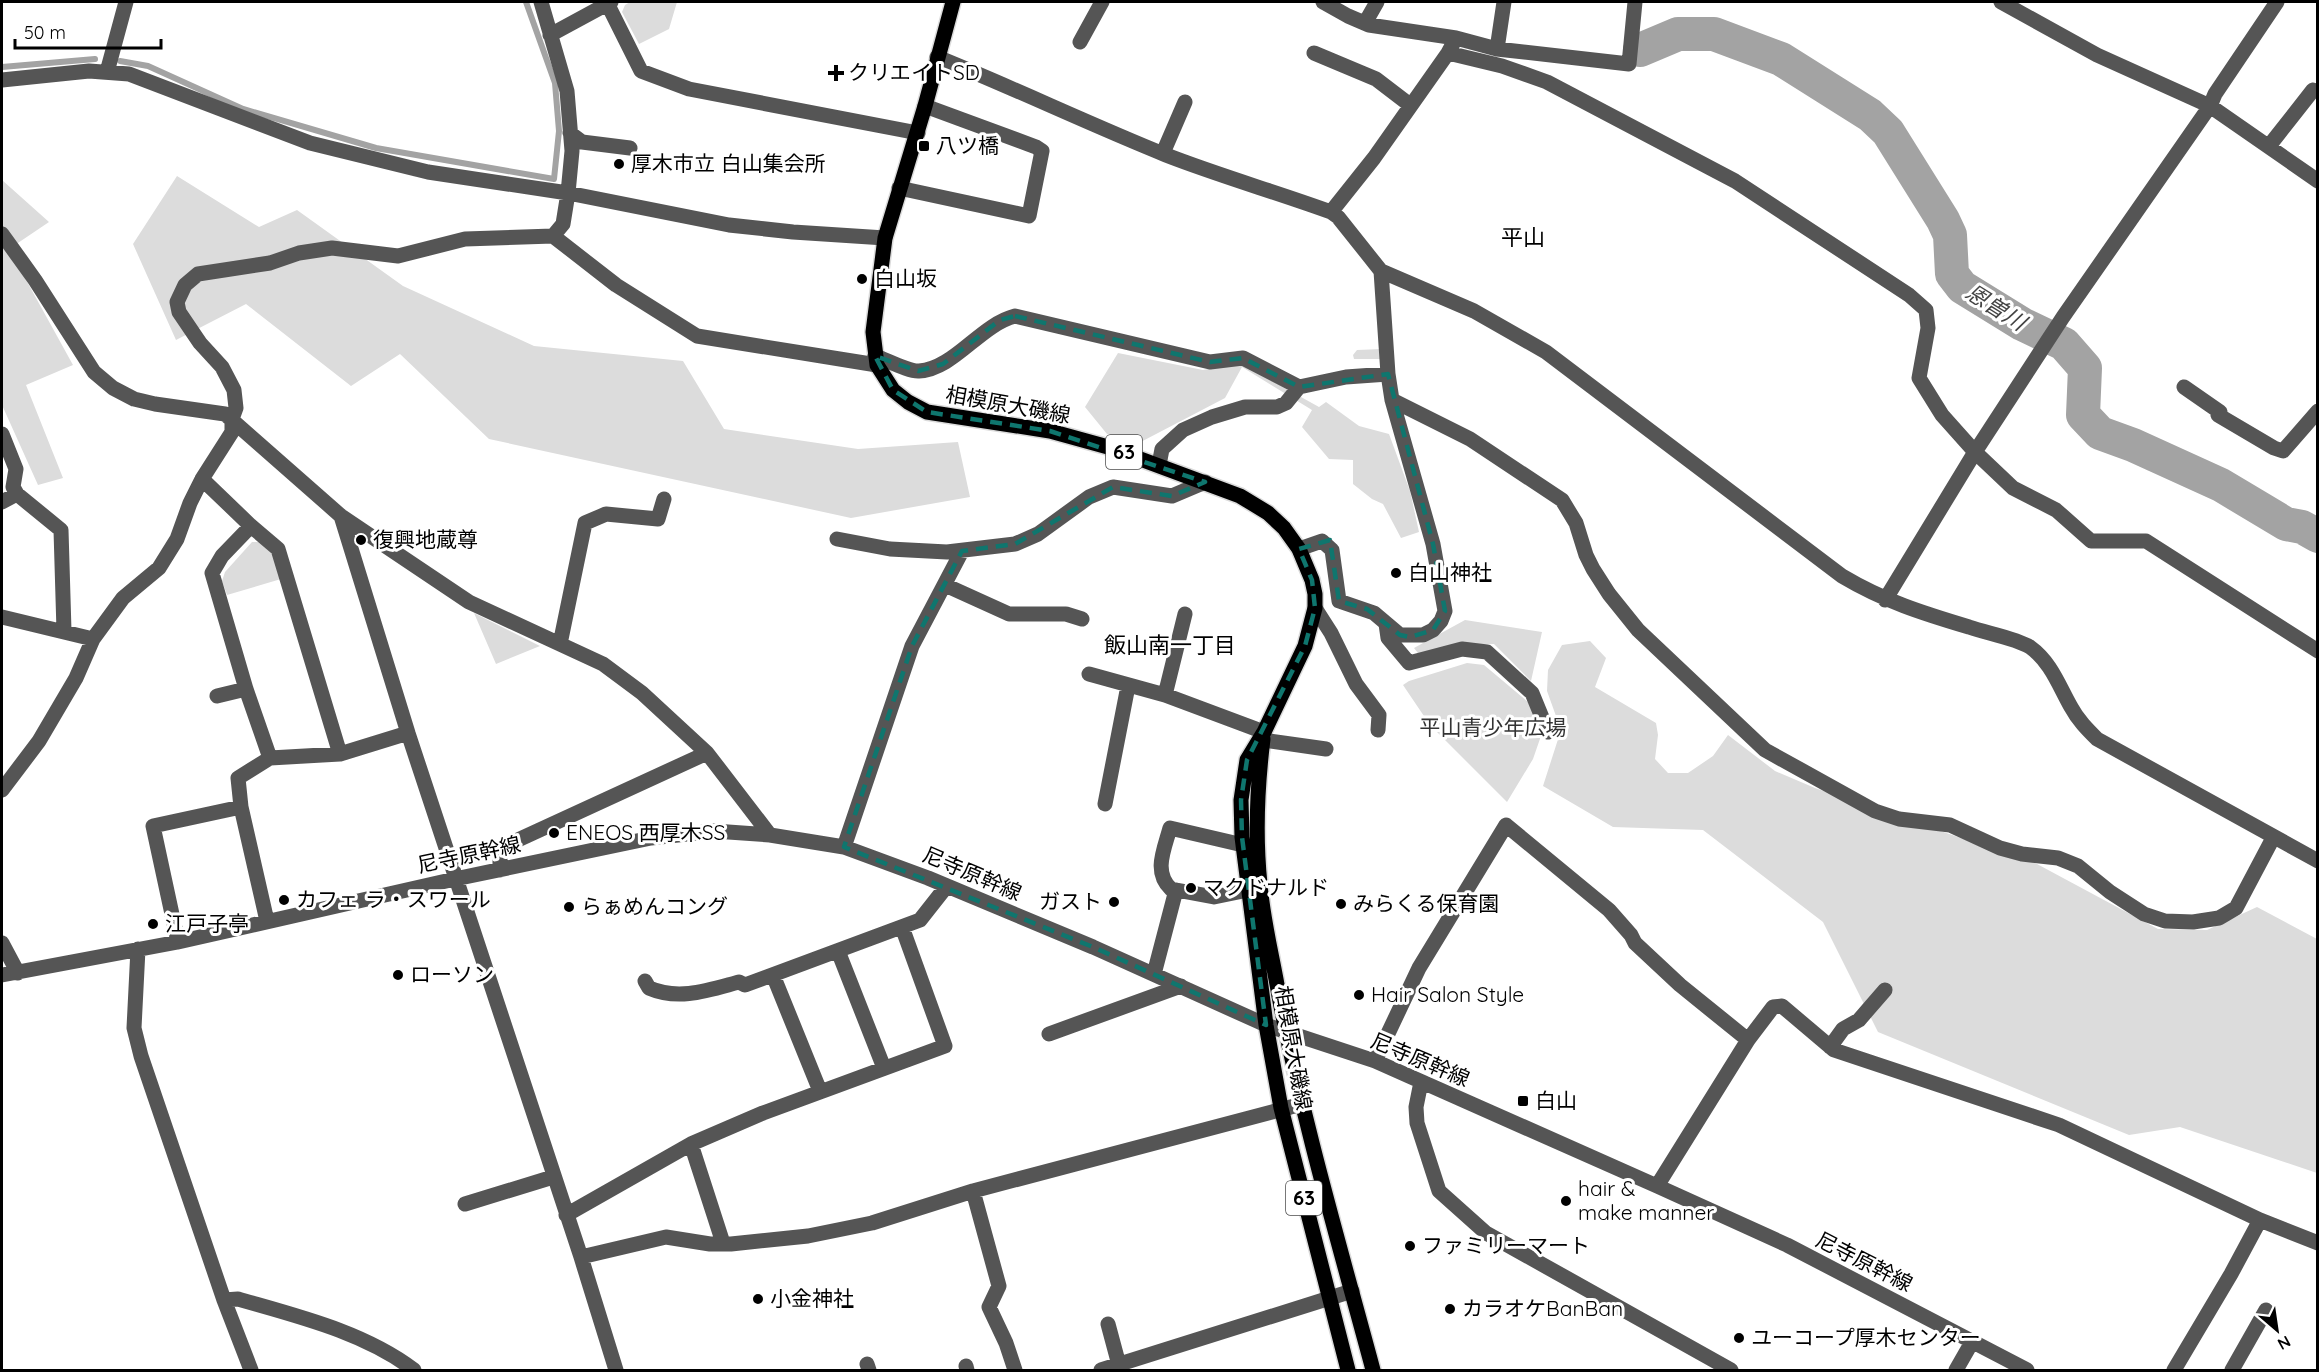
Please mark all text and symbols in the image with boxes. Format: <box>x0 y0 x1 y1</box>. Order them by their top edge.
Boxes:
scale bar <box>15 12 160 50</box>
text: 50 m <box>24 21 66 44</box>
place label: クリエイトSD <box>848 59 980 85</box>
marker: クリエイトSD <box>829 66 843 80</box>
place label: 八ツ橋 <box>936 132 999 158</box>
marker: 八ツ橋 <box>917 139 931 153</box>
place label: 厚木市立 白山集会所 <box>631 150 826 176</box>
marker: 厚木市立 白山集会所 <box>612 157 626 171</box>
district label: 平山 <box>1501 223 1545 251</box>
place label: 白山坂 <box>874 265 937 291</box>
marker: 白山坂 <box>855 272 869 286</box>
water label: 恩曽川 <box>1961 278 2033 337</box>
street label: 相模原大磯線 <box>944 380 1072 428</box>
road number: 63 <box>1106 435 1142 469</box>
place label: 復興地蔵尊 <box>373 526 478 552</box>
marker: 復興地蔵尊 <box>354 533 368 547</box>
place label: 白山神社 <box>1408 559 1492 585</box>
marker: 白山神社 <box>1389 566 1403 580</box>
district label: 飯山南一丁目 <box>1104 631 1236 659</box>
park label: 平山青少年広場 <box>1420 714 1567 740</box>
place label: ENEOS 西厚木SS <box>566 819 725 845</box>
marker: ENEOS 西厚木SS <box>547 826 561 840</box>
street label: 尼寺原幹線 <box>415 830 523 878</box>
street label: 尼寺原幹線 <box>919 841 1026 906</box>
place label: マクドナルド <box>1203 874 1329 900</box>
marker: マクドナルド <box>1184 881 1198 895</box>
place label: カフェ ラ・スワール <box>296 886 491 912</box>
place label: ガスト <box>1039 888 1102 914</box>
place label: みらくる保育園 <box>1353 890 1500 916</box>
marker: カフェ ラ・スワール <box>277 893 291 907</box>
place label: らぁめんコング <box>581 893 728 919</box>
marker: ガスト <box>1107 895 1121 909</box>
marker: みらくる保育園 <box>1334 897 1348 911</box>
marker: らぁめんコング <box>562 900 576 914</box>
place label: 江戸子亭 <box>165 910 249 936</box>
marker: 江戸子亭 <box>146 917 160 931</box>
place label: ローソン <box>410 961 494 987</box>
marker: ローソン <box>391 968 405 982</box>
place label: Hair Salon Style <box>1371 981 1524 1007</box>
street label: 相模原大磯線 <box>1270 984 1318 1112</box>
marker: Hair Salon Style <box>1352 988 1366 1002</box>
street label: 尼寺原幹線 <box>1367 1027 1474 1092</box>
place label: 白山 <box>1535 1087 1577 1113</box>
marker: 白山 <box>1516 1094 1530 1108</box>
place label: hair & make manner <box>1578 1175 1714 1225</box>
road number: 63 <box>1286 1181 1322 1215</box>
marker: hair & make manner <box>1559 1194 1573 1208</box>
street label: 尼寺原幹線 <box>1812 1226 1917 1297</box>
place label: ファミリーマート <box>1422 1232 1590 1258</box>
marker: ファミリーマート <box>1403 1239 1417 1253</box>
place label: 小金神社 <box>770 1285 854 1311</box>
marker: 小金神社 <box>751 1292 765 1306</box>
place label: カラオケBanBan <box>1462 1295 1623 1321</box>
north arrow <box>2247 1300 2307 1360</box>
marker: カラオケBanBan <box>1443 1302 1457 1316</box>
place label: ユーコープ厚木センター <box>1751 1324 1981 1350</box>
marker: ユーコープ厚木センター <box>1732 1331 1746 1345</box>
text: N <box>2274 1332 2294 1355</box>

